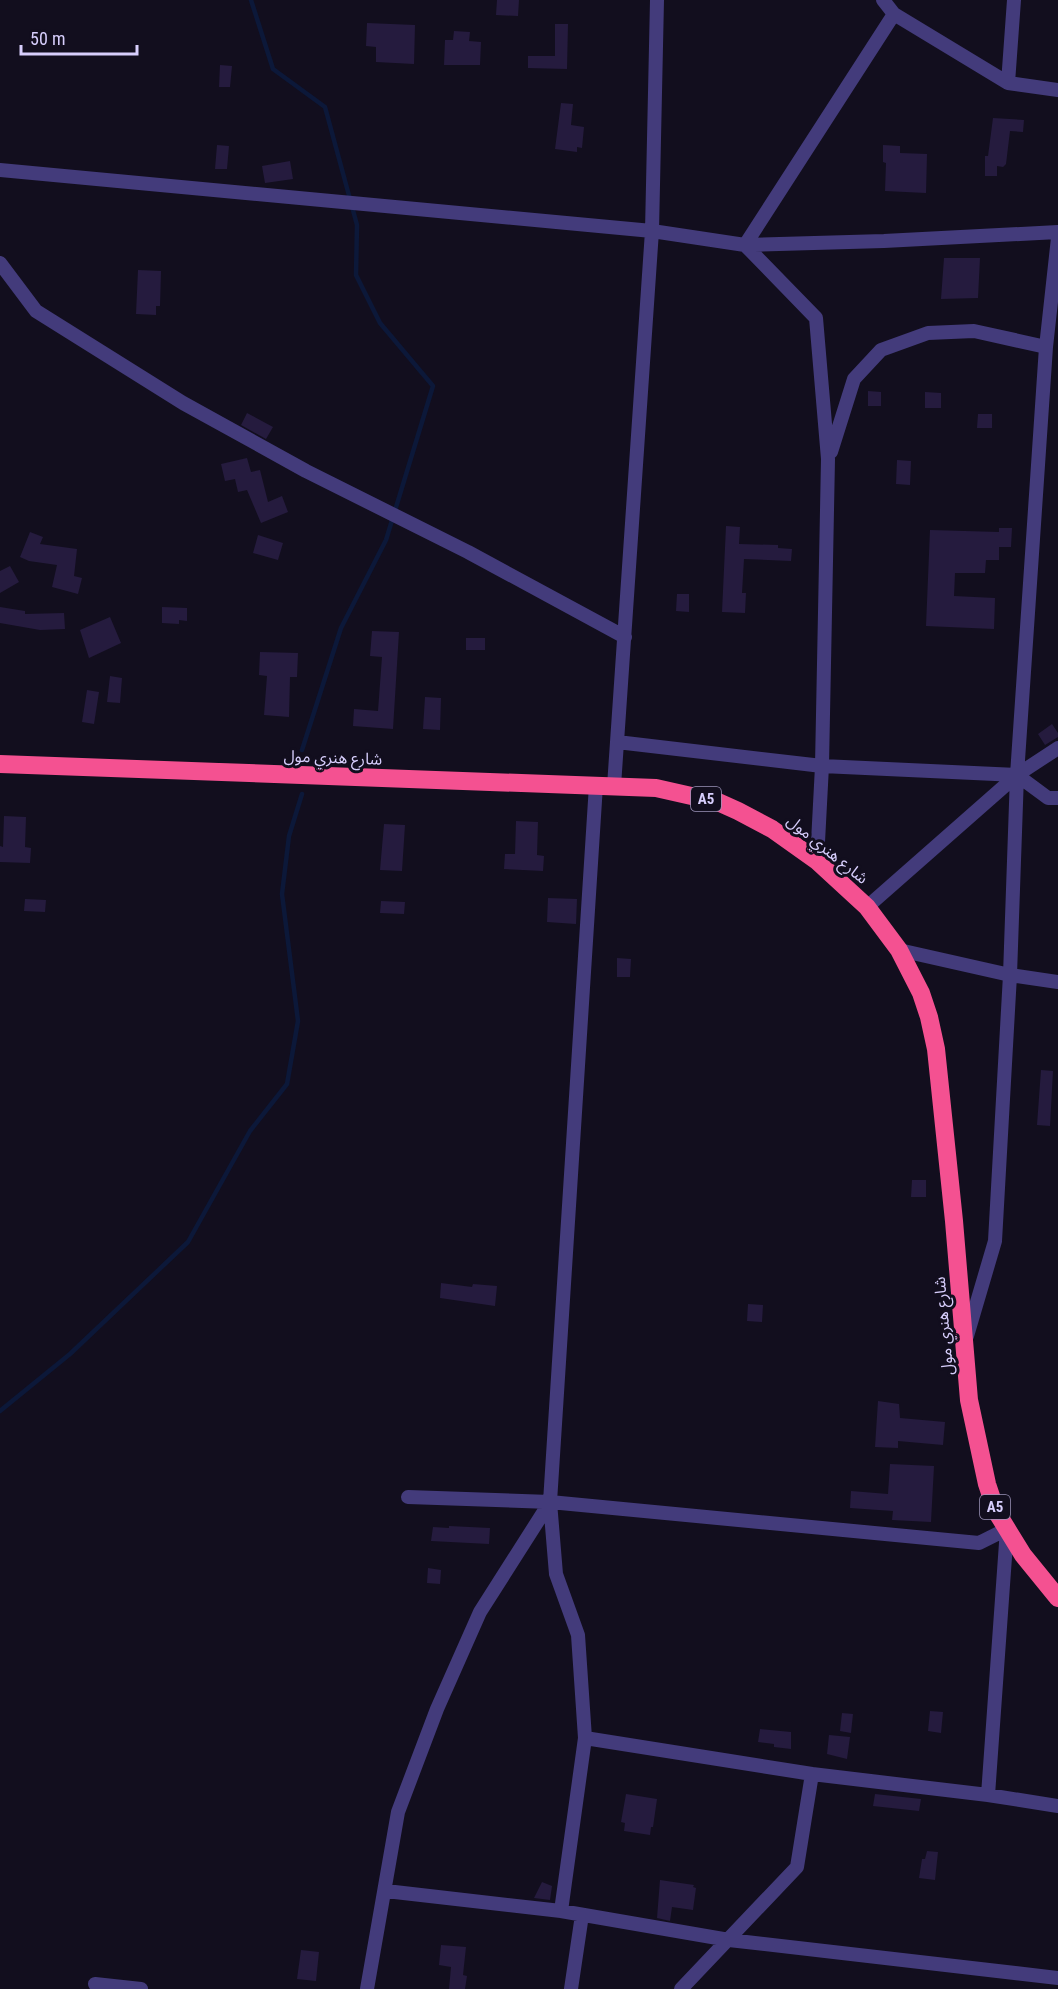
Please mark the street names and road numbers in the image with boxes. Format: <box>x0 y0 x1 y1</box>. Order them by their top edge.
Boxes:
street label: شارع هنري مول <box>283 746 383 772</box>
road number: A5 <box>691 787 721 811</box>
street label: شارع هنري مول <box>781 811 872 890</box>
street label: شارع هنري مول <box>930 1276 960 1376</box>
road number: A5 <box>980 1495 1010 1519</box>

